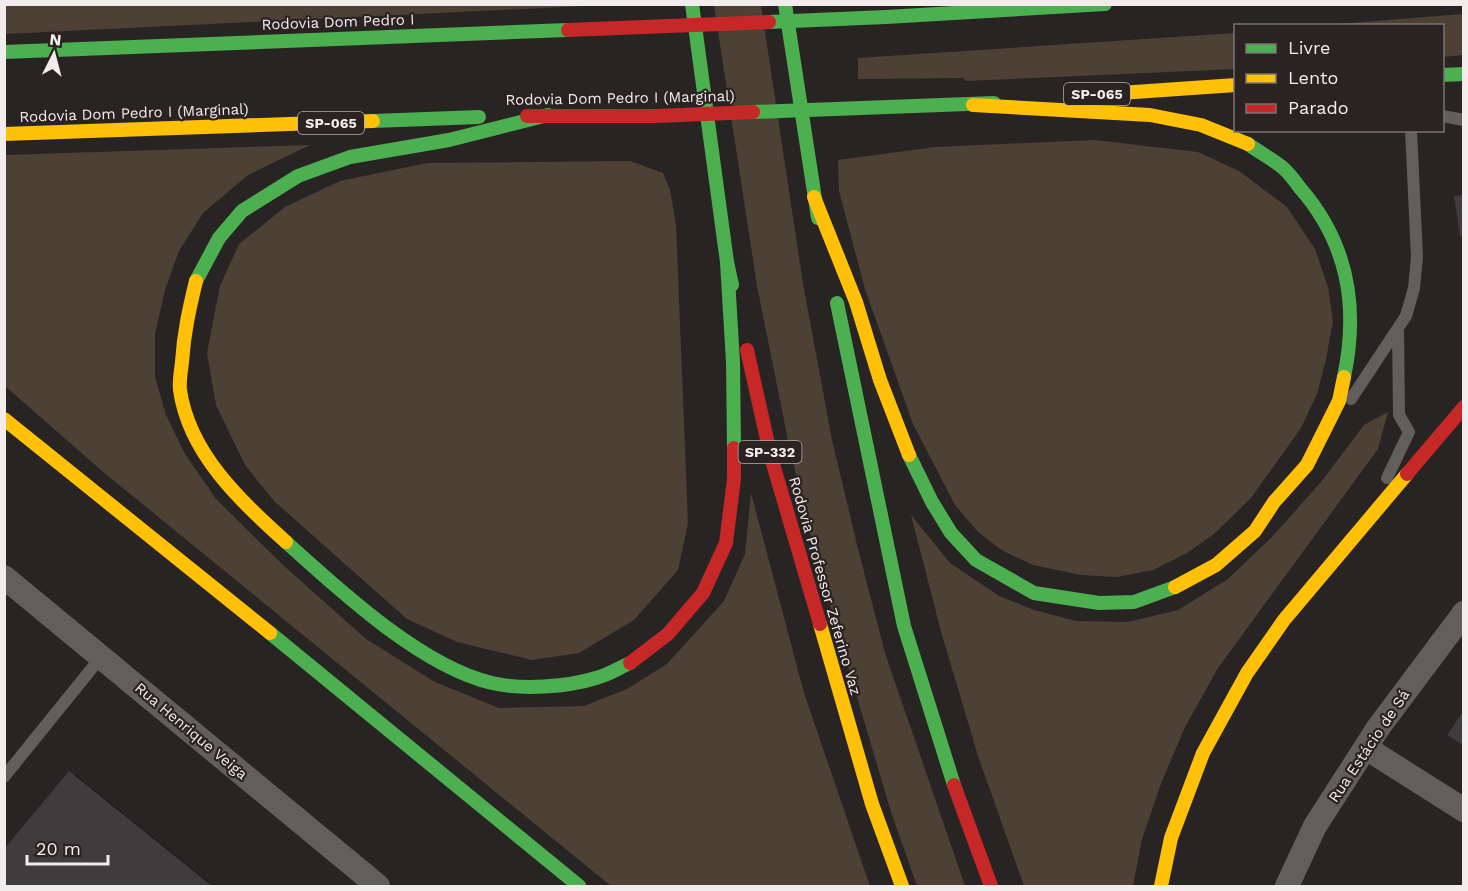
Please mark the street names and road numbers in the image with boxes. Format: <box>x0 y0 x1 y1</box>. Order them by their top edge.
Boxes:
street label: Rodovia Dom Pedro I <box>261 10 415 34</box>
road number: SP-065 <box>1064 83 1130 105</box>
street label: Rodovia Dom Pedro I (Marginal) <box>505 87 735 109</box>
street label: Rodovia Dom Pedro I (Marginal) <box>19 100 249 126</box>
road number: SP-065 <box>298 112 364 134</box>
road number: SP-332 <box>738 441 802 463</box>
street label: Rodovia Professor Zeferino Vaz <box>785 475 865 697</box>
street label: Rua Henrique Veiga <box>131 679 251 784</box>
street label: Rua Estácio de Sá <box>1325 686 1414 806</box>

